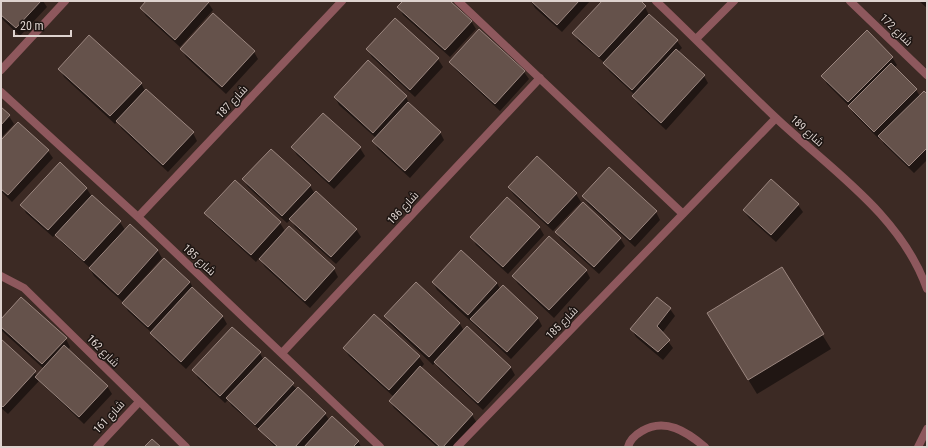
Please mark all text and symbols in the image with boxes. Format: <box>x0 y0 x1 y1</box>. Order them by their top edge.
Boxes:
street label: شارع 172 <box>876 11 915 49</box>
scale bar <box>14 12 71 38</box>
text: 20 m <box>20 19 44 33</box>
street label: شارع 187 <box>214 83 251 122</box>
street label: شارع 189 <box>787 113 826 150</box>
street label: شارع 186 <box>385 189 422 228</box>
street label: شارع 185 <box>179 242 218 279</box>
street label: شارع 185 <box>543 304 581 343</box>
street label: شارع 162 <box>84 332 122 370</box>
street label: شارع 161 <box>91 398 128 437</box>

